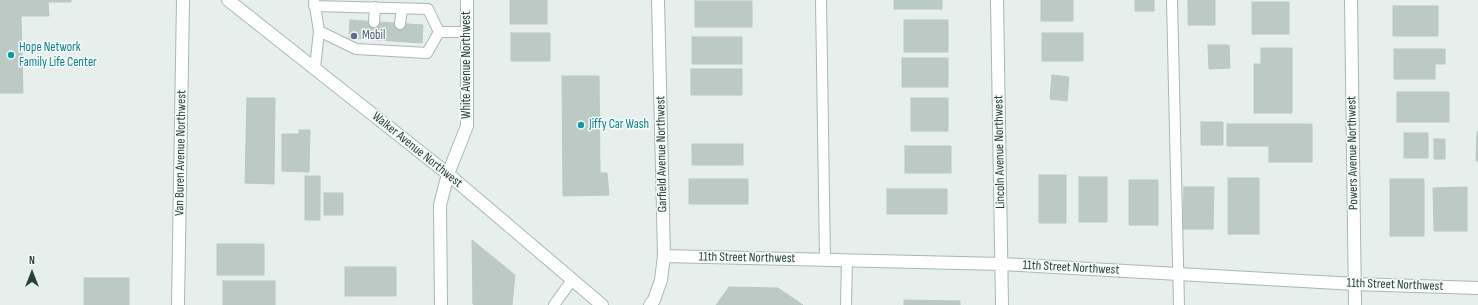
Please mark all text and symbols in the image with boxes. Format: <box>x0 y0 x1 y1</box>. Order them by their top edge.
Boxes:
street label: White Avenue Northwest <box>459 11 475 119</box>
place label: Mobil <box>362 28 385 44</box>
marker: Mobil <box>349 31 359 41</box>
place label: Hope Network Family Life Center <box>19 40 97 71</box>
marker: Hope Network Family Life Center <box>6 50 16 60</box>
street label: Van Buren Avenue Northwest <box>172 90 190 216</box>
street label: Lincoln Avenue Northwest <box>991 95 1009 209</box>
street label: Garfield Avenue Northwest <box>653 96 671 212</box>
street label: Powers Avenue Northwest <box>1344 96 1362 210</box>
street label: Walker Avenue Northwest <box>369 109 465 191</box>
place label: Jiffy Car Wash <box>589 117 649 133</box>
marker: Jiffy Car Wash <box>576 120 586 130</box>
street label: 11th Street Northwest <box>699 249 795 267</box>
north arrow <box>12 253 52 293</box>
text: N <box>29 254 35 267</box>
street label: 11th Street Northwest <box>1022 258 1120 278</box>
street label: 11th Street Northwest <box>1346 276 1444 294</box>

